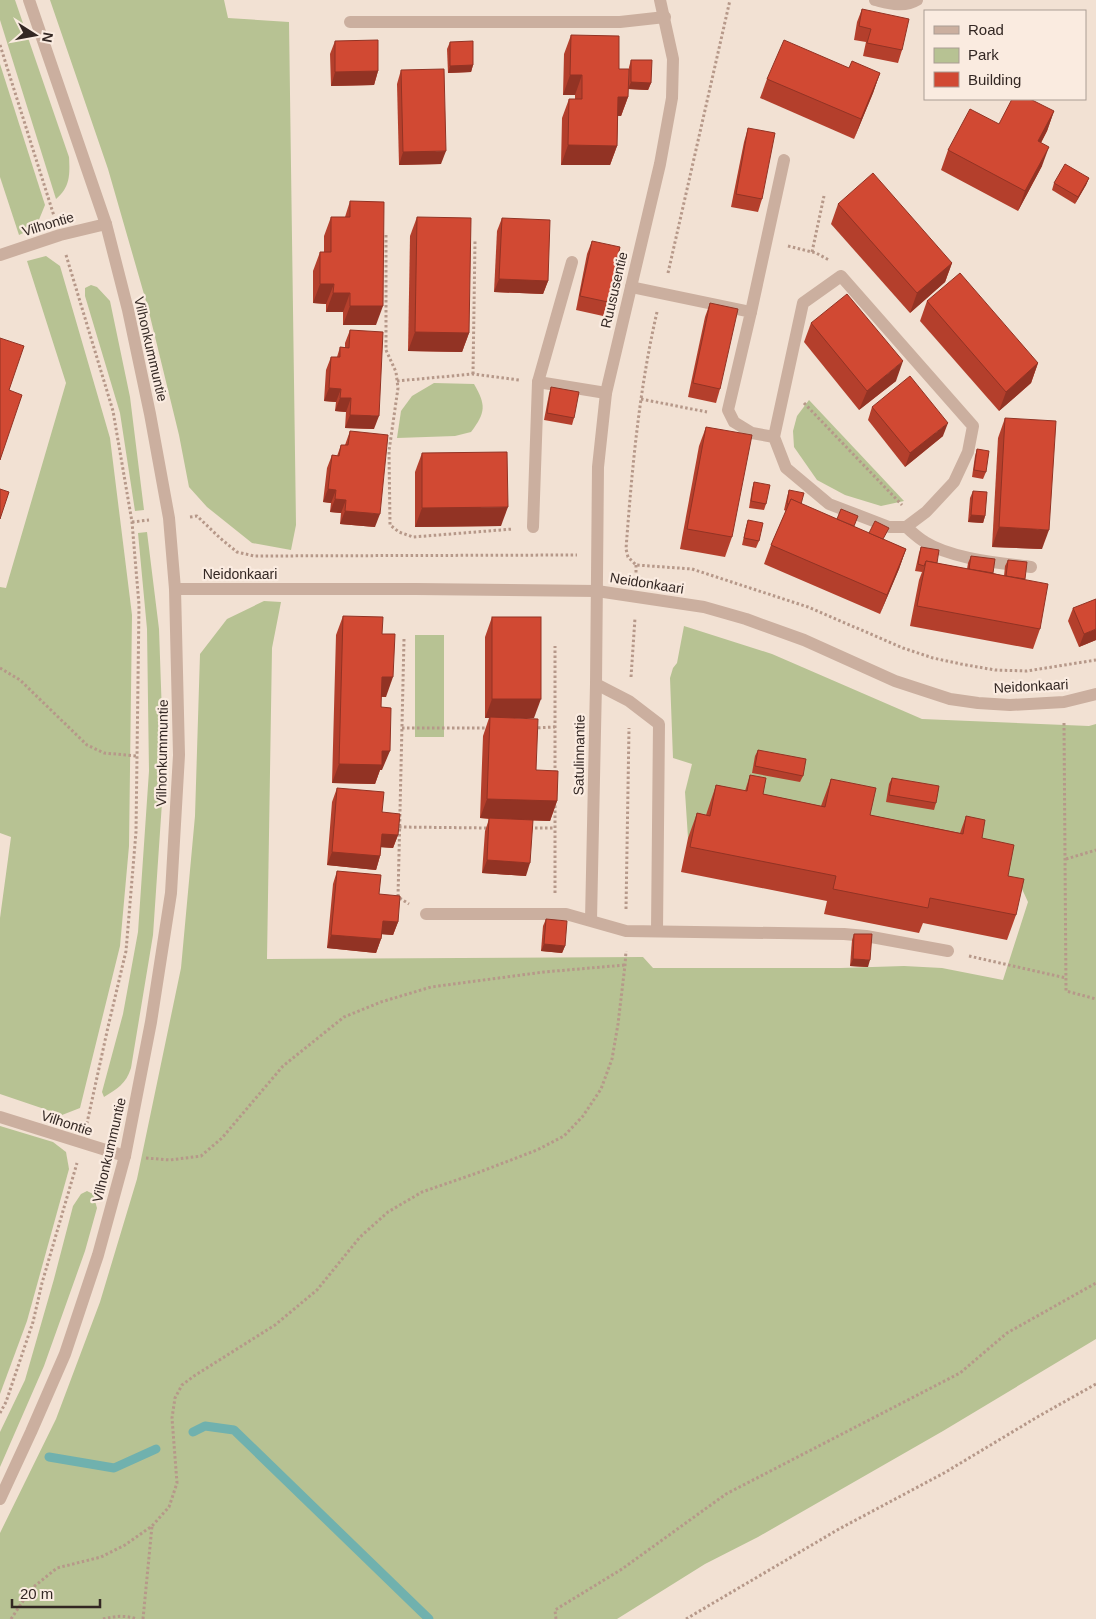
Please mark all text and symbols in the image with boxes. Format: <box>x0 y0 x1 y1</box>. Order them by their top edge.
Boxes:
north arrow <box>10 10 60 60</box>
legend <box>924 10 1086 100</box>
text: Road <box>968 21 1004 38</box>
text: N <box>39 31 57 44</box>
text: Park <box>968 46 999 63</box>
text: Building <box>968 71 1021 88</box>
street label: Vilhontie <box>20 208 76 239</box>
street label: Ruususentie <box>597 250 631 330</box>
street label: Vilhonkummuntie <box>131 295 171 403</box>
street label: Neidonkaari <box>203 566 277 582</box>
street label: Neidonkaari <box>609 569 685 597</box>
street label: Neidonkaari <box>993 676 1069 696</box>
street label: Vilhonkummuntie <box>153 699 171 807</box>
street label: Satulinnantie <box>570 714 588 796</box>
street label: Vilhonkummuntie <box>89 1096 129 1204</box>
street label: Vilhontie <box>39 1107 95 1139</box>
scale bar <box>12 1576 100 1608</box>
text: 20 m <box>20 1585 53 1602</box>

